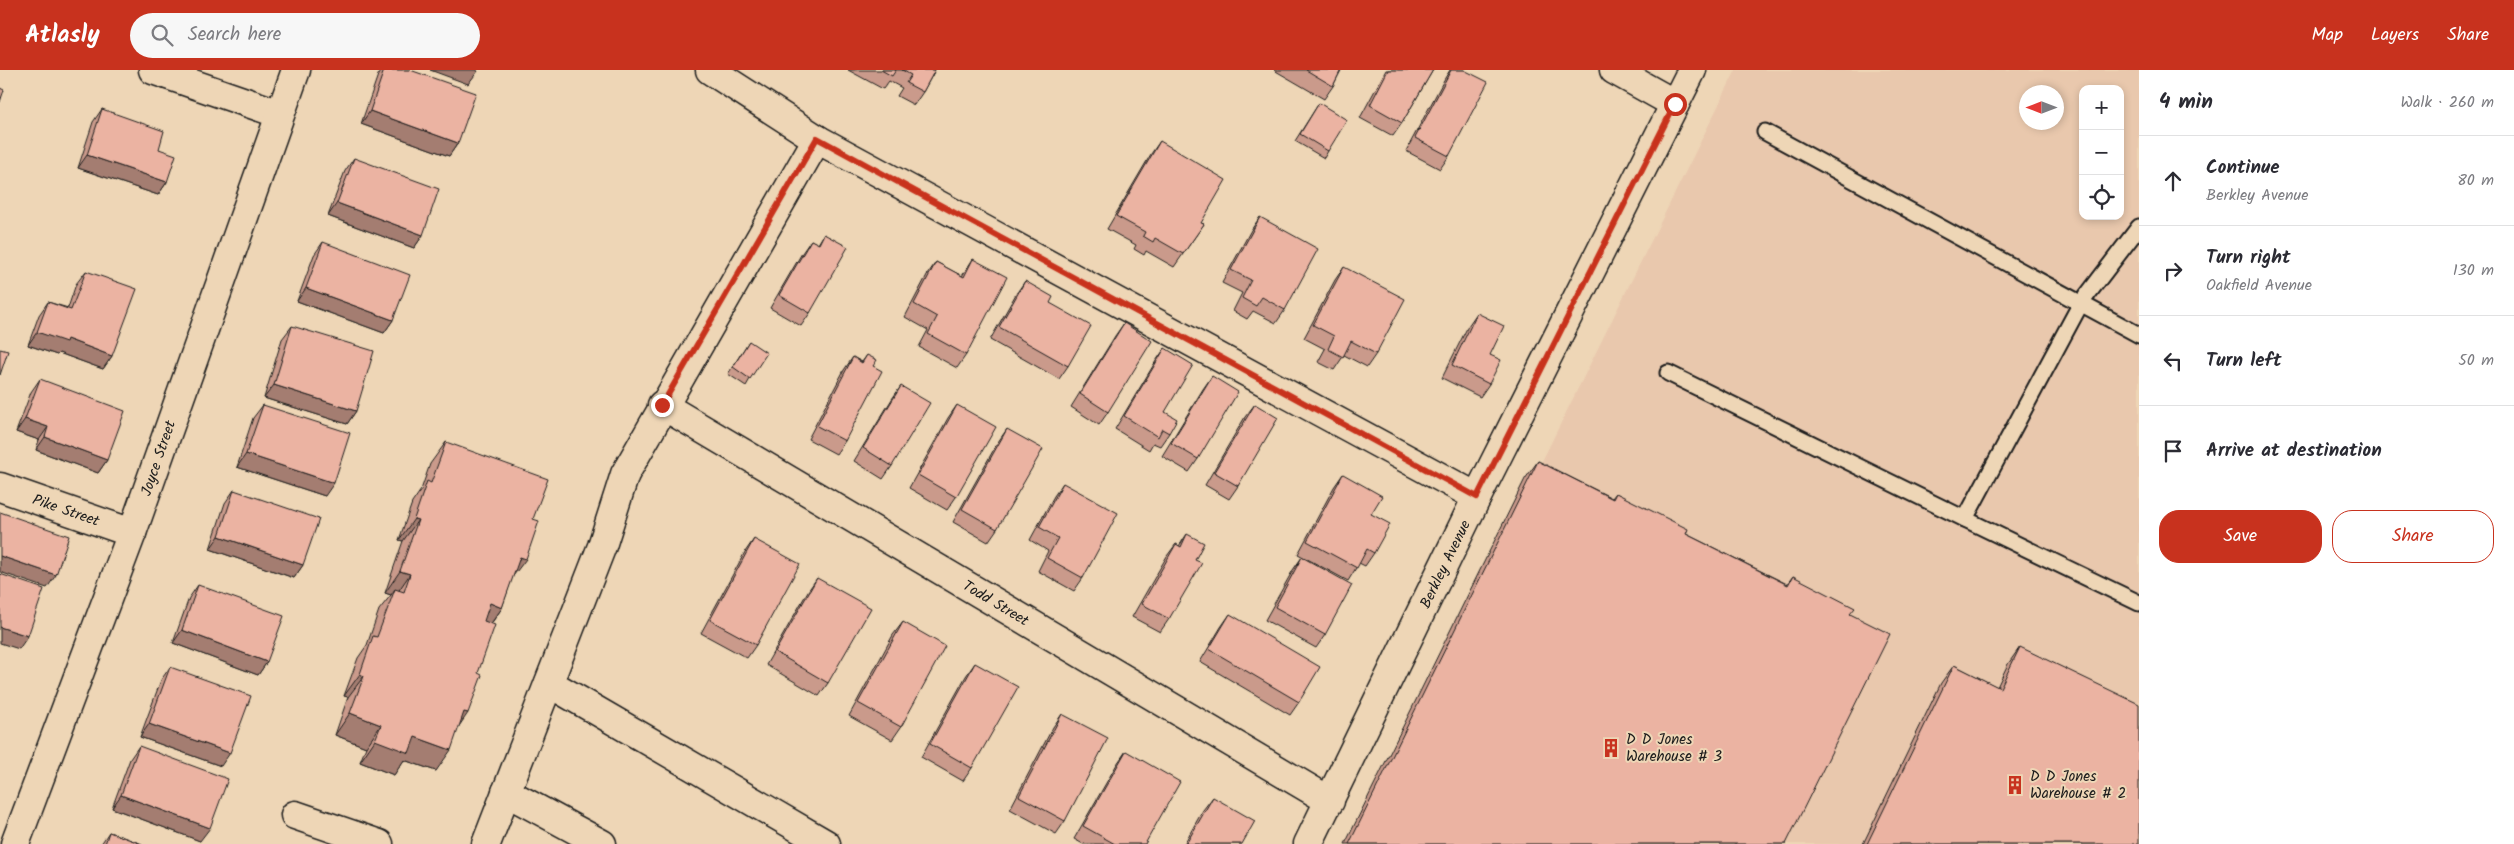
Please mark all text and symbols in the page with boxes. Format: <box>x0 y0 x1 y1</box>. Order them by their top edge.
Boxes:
search box <box>130 13 480 58</box>
text: Atlasly <box>25 16 100 55</box>
text: Search here <box>188 20 281 50</box>
icon: search <box>148 21 176 49</box>
text: Map <box>2312 21 2343 50</box>
text: Layers <box>2371 21 2419 50</box>
text: Share <box>2447 21 2489 50</box>
north arrow <box>2019 85 2064 130</box>
map controls <box>2079 85 2124 220</box>
button: + <box>2079 85 2124 130</box>
text: 4 min <box>2159 86 2213 119</box>
text: Walk · 260 m <box>2401 90 2494 115</box>
route start <box>1664 93 1687 116</box>
button: − <box>2079 130 2124 175</box>
text: Continue <box>2206 153 2279 183</box>
icon: ahead <box>2159 167 2187 195</box>
text: 80 m <box>2457 168 2494 193</box>
button: locate <box>2079 175 2124 220</box>
text: Berkley Avenue <box>2206 183 2308 208</box>
text: Turn right <box>2206 243 2291 273</box>
icon: right <box>2159 257 2187 285</box>
text: 130 m <box>2453 258 2494 283</box>
text: Oakfield Avenue <box>2206 273 2312 298</box>
text: Turn left <box>2206 346 2281 376</box>
icon: left <box>2159 347 2187 375</box>
text: 50 m <box>2458 348 2494 373</box>
route end <box>651 394 674 417</box>
street label: Joyce Street <box>135 417 183 499</box>
text: Arrive at destination <box>2206 436 2382 466</box>
icon: arrive <box>2159 437 2187 465</box>
street label: Pike Street <box>29 488 103 534</box>
button: Save <box>2159 510 2322 563</box>
button: Share <box>2332 510 2494 563</box>
street label: Berkley Avenue <box>1414 516 1478 613</box>
street label: Todd Street <box>958 575 1033 633</box>
place label: D D Jones Warehouse # 3 <box>1626 728 1723 769</box>
building icon: D D Jones Warehouse # 3 <box>1600 737 1622 759</box>
place label: D D Jones Warehouse # 2 <box>2030 765 2126 806</box>
building icon: D D Jones Warehouse # 2 <box>2004 774 2026 796</box>

